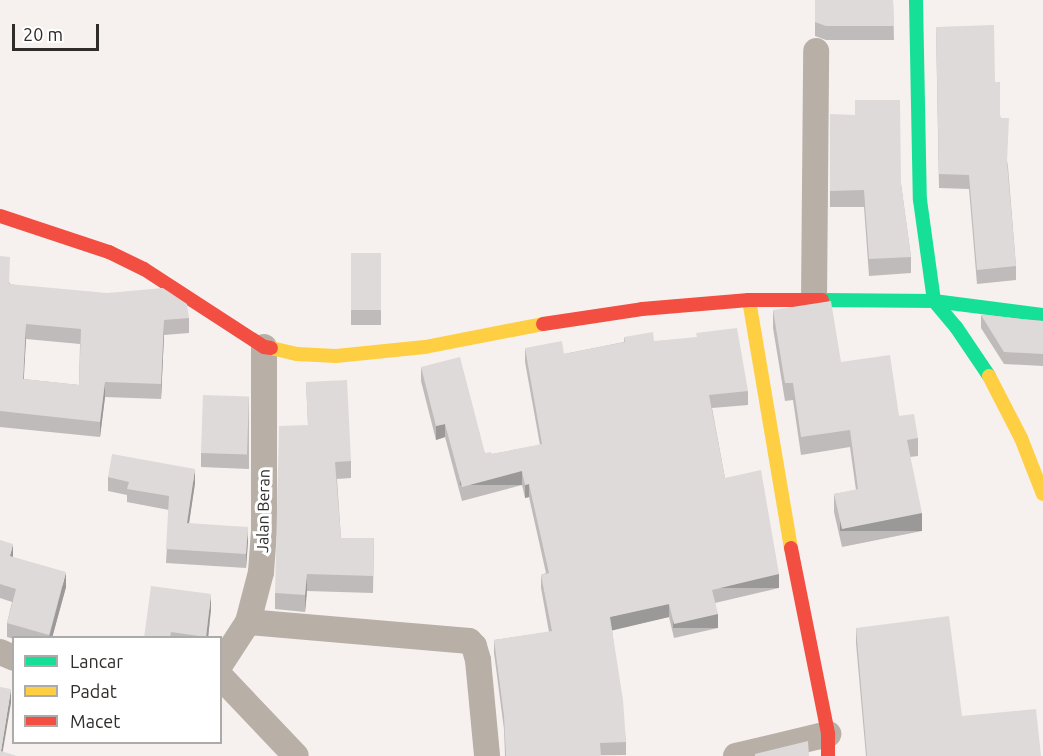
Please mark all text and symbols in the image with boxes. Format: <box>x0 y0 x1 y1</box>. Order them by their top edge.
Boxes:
scale bar <box>15 12 102 50</box>
text: 20 m <box>23 24 63 44</box>
street label: Jalan Beran <box>253 469 273 553</box>
legend <box>12 636 222 744</box>
text: Lancar <box>70 651 123 671</box>
text: Padat <box>70 681 117 701</box>
text: Macet <box>70 711 120 731</box>

